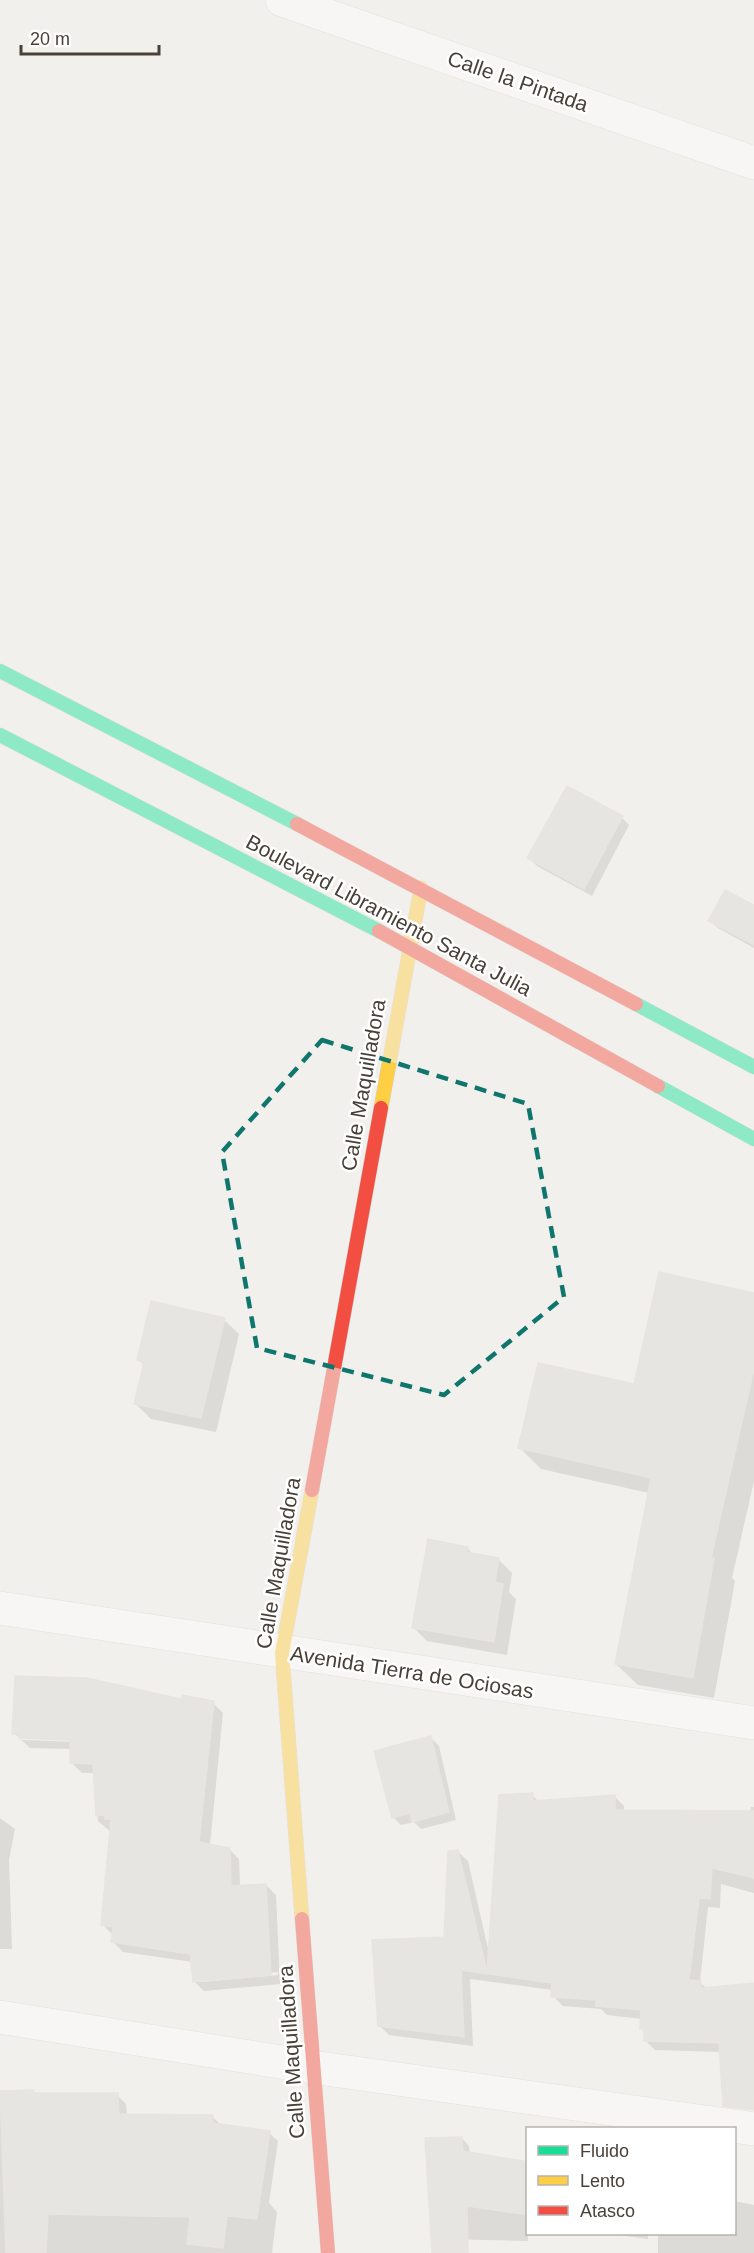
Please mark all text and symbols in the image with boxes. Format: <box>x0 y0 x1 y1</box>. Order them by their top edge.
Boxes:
scale bar <box>21 18 159 56</box>
text: 20 m <box>30 29 70 49</box>
street label: Calle la Pintada <box>445 46 592 116</box>
street label: Boulevard Libramiento Santa Julia <box>242 830 536 1000</box>
street label: Calle Maquilladora <box>337 997 389 1173</box>
street label: Calle Maquilladora <box>252 1475 304 1651</box>
street label: Avenida Tierra de Ociosas <box>289 1641 535 1703</box>
street label: Calle Maquilladora <box>273 1964 309 2140</box>
legend <box>526 2127 736 2235</box>
text: Fluido <box>580 2141 629 2161</box>
text: Lento <box>580 2171 625 2191</box>
text: Atasco <box>580 2201 635 2221</box>

